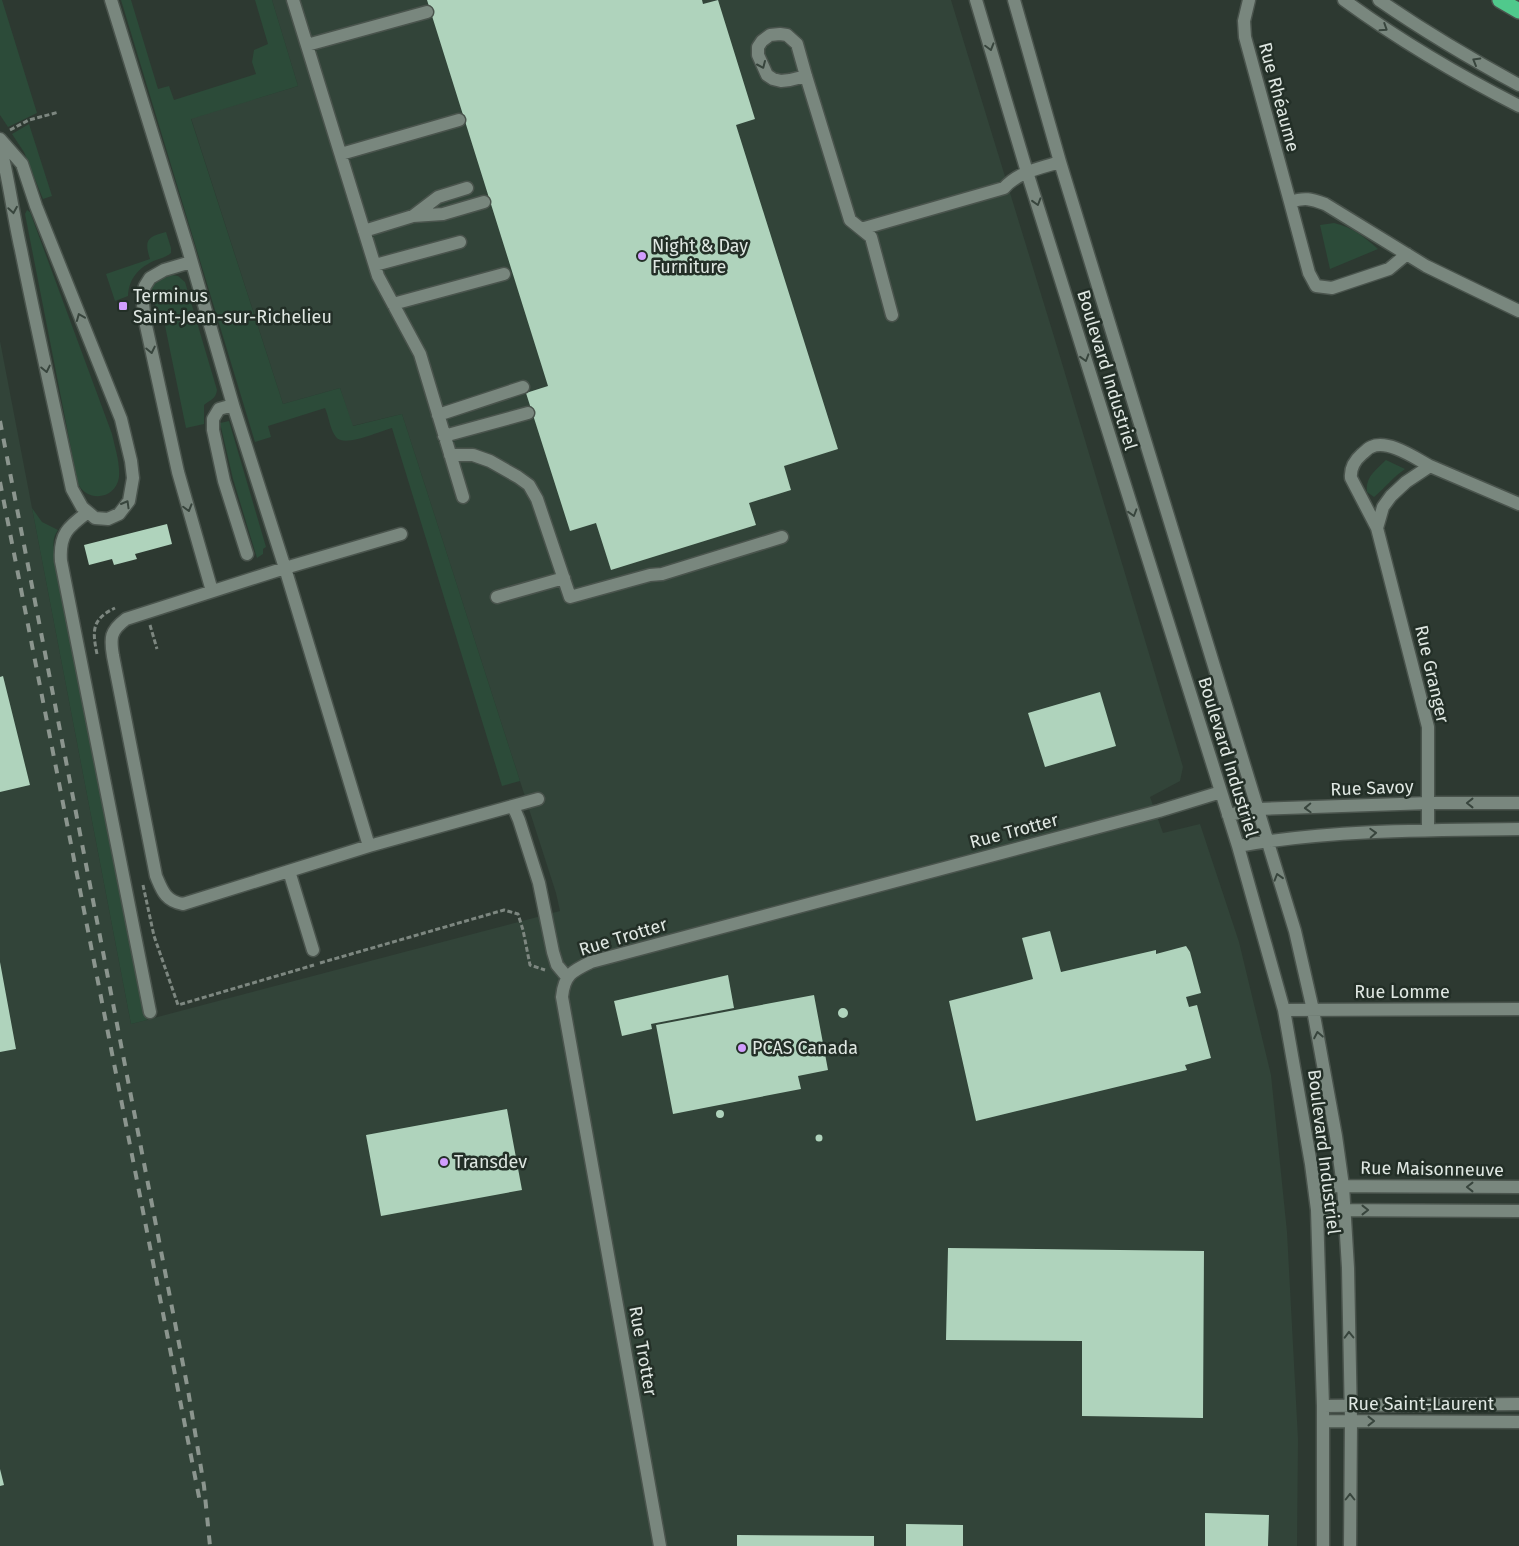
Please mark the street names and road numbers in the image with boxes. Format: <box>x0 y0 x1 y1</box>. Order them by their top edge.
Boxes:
street label: Rue Rhéaume <box>1254 40 1304 154</box>
street label: Boulevard Industriel <box>1072 287 1142 453</box>
street label: Rue Granger <box>1410 623 1454 725</box>
street label: Boulevard Industriel <box>1193 674 1263 840</box>
street label: Rue Savoy <box>1330 776 1414 800</box>
street label: Rue Trotter <box>967 809 1061 853</box>
street label: Rue Trotter <box>576 913 670 961</box>
street label: Rue Lomme <box>1354 981 1450 1003</box>
street label: Boulevard Industriel <box>1303 1068 1345 1236</box>
street label: Rue Maisonneuve <box>1360 1157 1504 1181</box>
street label: Rue Trotter <box>624 1304 662 1398</box>
street label: Rue Saint-Laurent <box>1348 1393 1495 1415</box>

